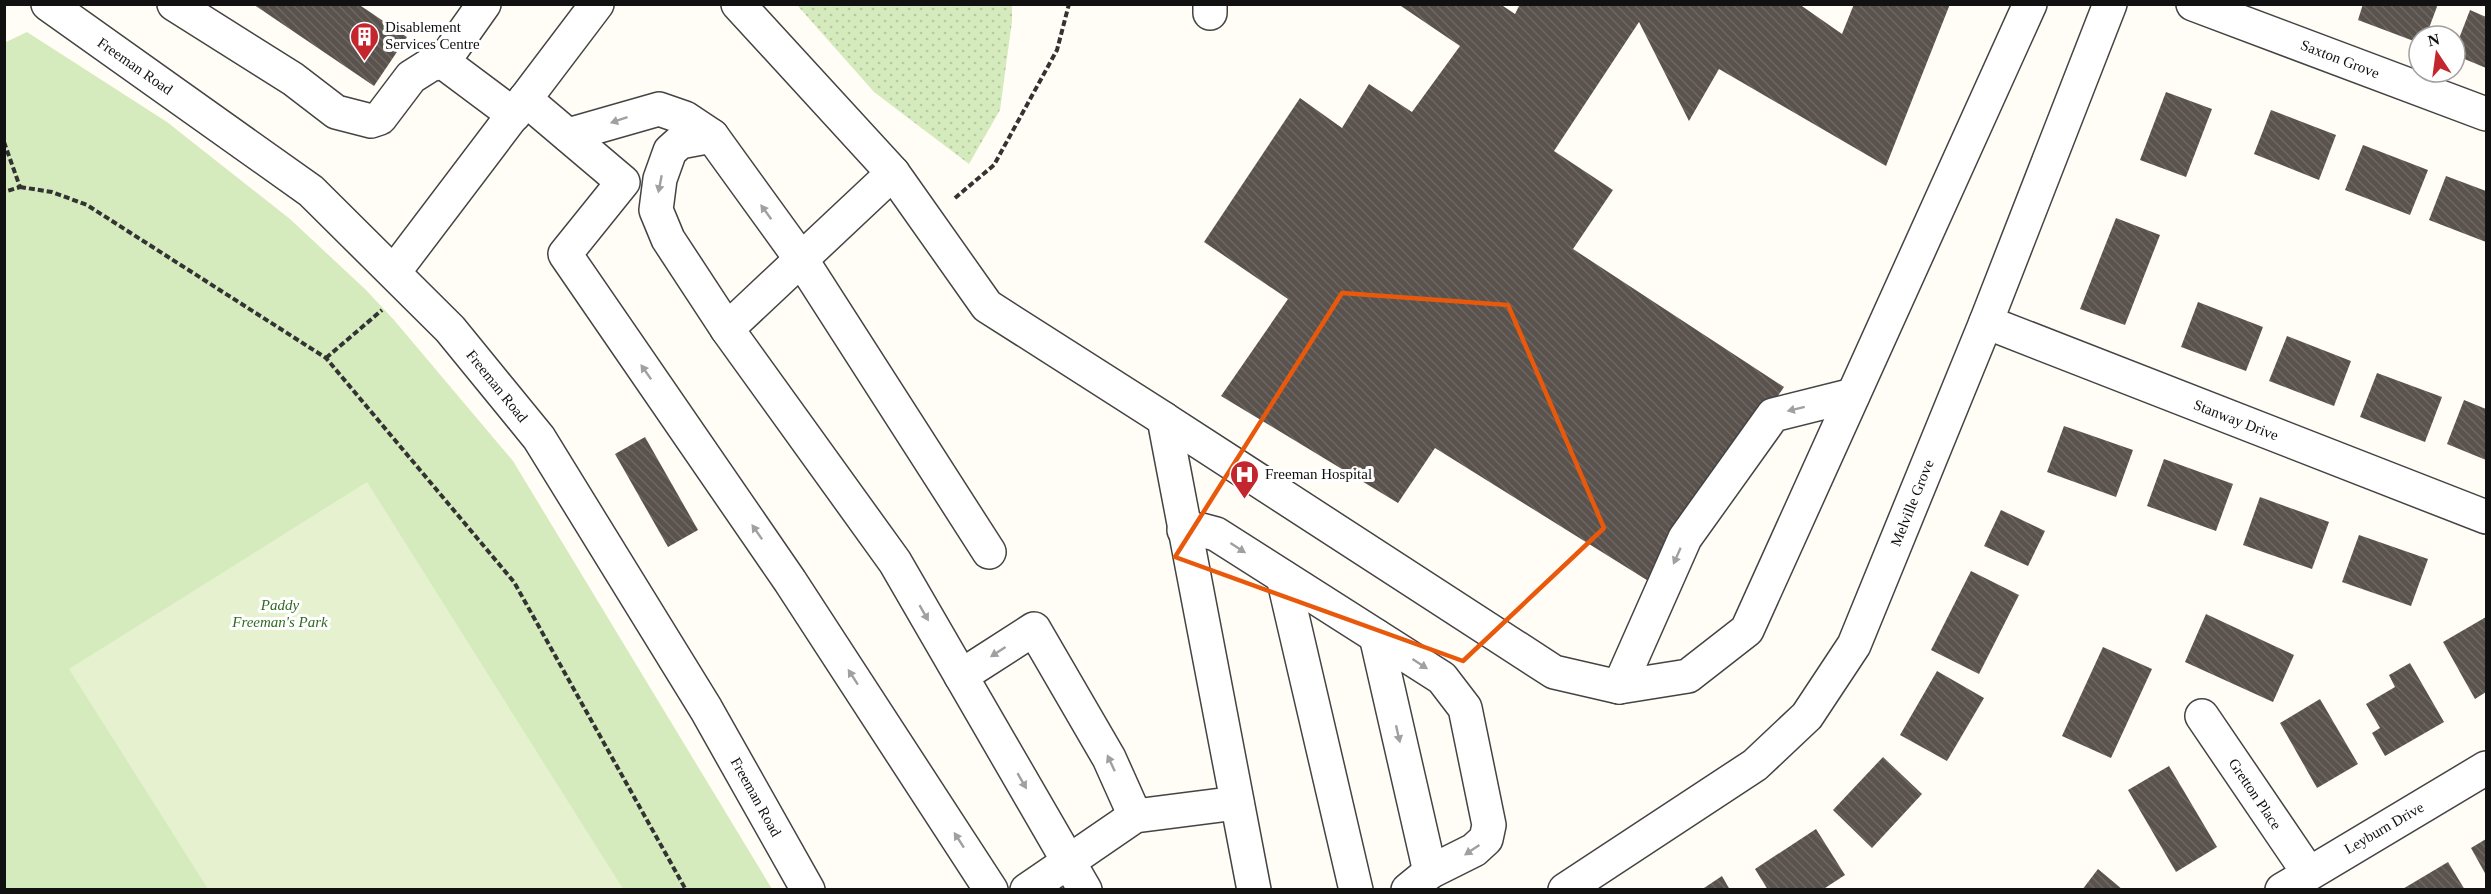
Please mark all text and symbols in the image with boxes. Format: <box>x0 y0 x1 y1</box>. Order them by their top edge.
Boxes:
place label: Disablement Services Centre <box>385 19 480 52</box>
building icon: Disablement Services Centre <box>348 20 380 62</box>
north arrow <box>2407 24 2467 84</box>
text: N <box>2426 30 2442 49</box>
street label: Freeman Road <box>94 34 176 98</box>
street label: Saxton Grove <box>2298 37 2382 81</box>
one-way arrow <box>610 115 628 125</box>
one-way arrow <box>655 174 664 193</box>
one-way arrow <box>760 204 773 220</box>
street label: Freeman Road <box>463 347 531 426</box>
one-way arrow <box>641 364 652 380</box>
street label: Stanway Drive <box>2191 396 2281 444</box>
one-way arrow <box>1787 405 1805 414</box>
street label: Melville Grove <box>1887 457 1937 549</box>
hospital icon: Freeman Hospital <box>1228 458 1260 500</box>
place label: Freeman Hospital <box>1265 466 1372 482</box>
one-way arrow <box>751 525 763 541</box>
one-way arrow <box>1230 542 1246 553</box>
one-way arrow <box>1672 547 1682 565</box>
park label: Paddy Freeman's Park <box>231 597 328 630</box>
one-way arrow <box>919 604 929 621</box>
one-way arrow <box>989 647 1006 658</box>
one-way arrow <box>1412 658 1428 669</box>
one-way arrow <box>848 669 859 685</box>
one-way arrow <box>1394 725 1404 743</box>
one-way arrow <box>1107 754 1116 771</box>
street label: Freeman Road <box>728 755 785 840</box>
street label: Gretton Place <box>2225 756 2285 833</box>
one-way arrow <box>1017 773 1028 789</box>
street label: Leyburn Drive <box>2342 799 2427 857</box>
one-way arrow <box>953 833 965 849</box>
one-way arrow <box>1464 844 1480 856</box>

